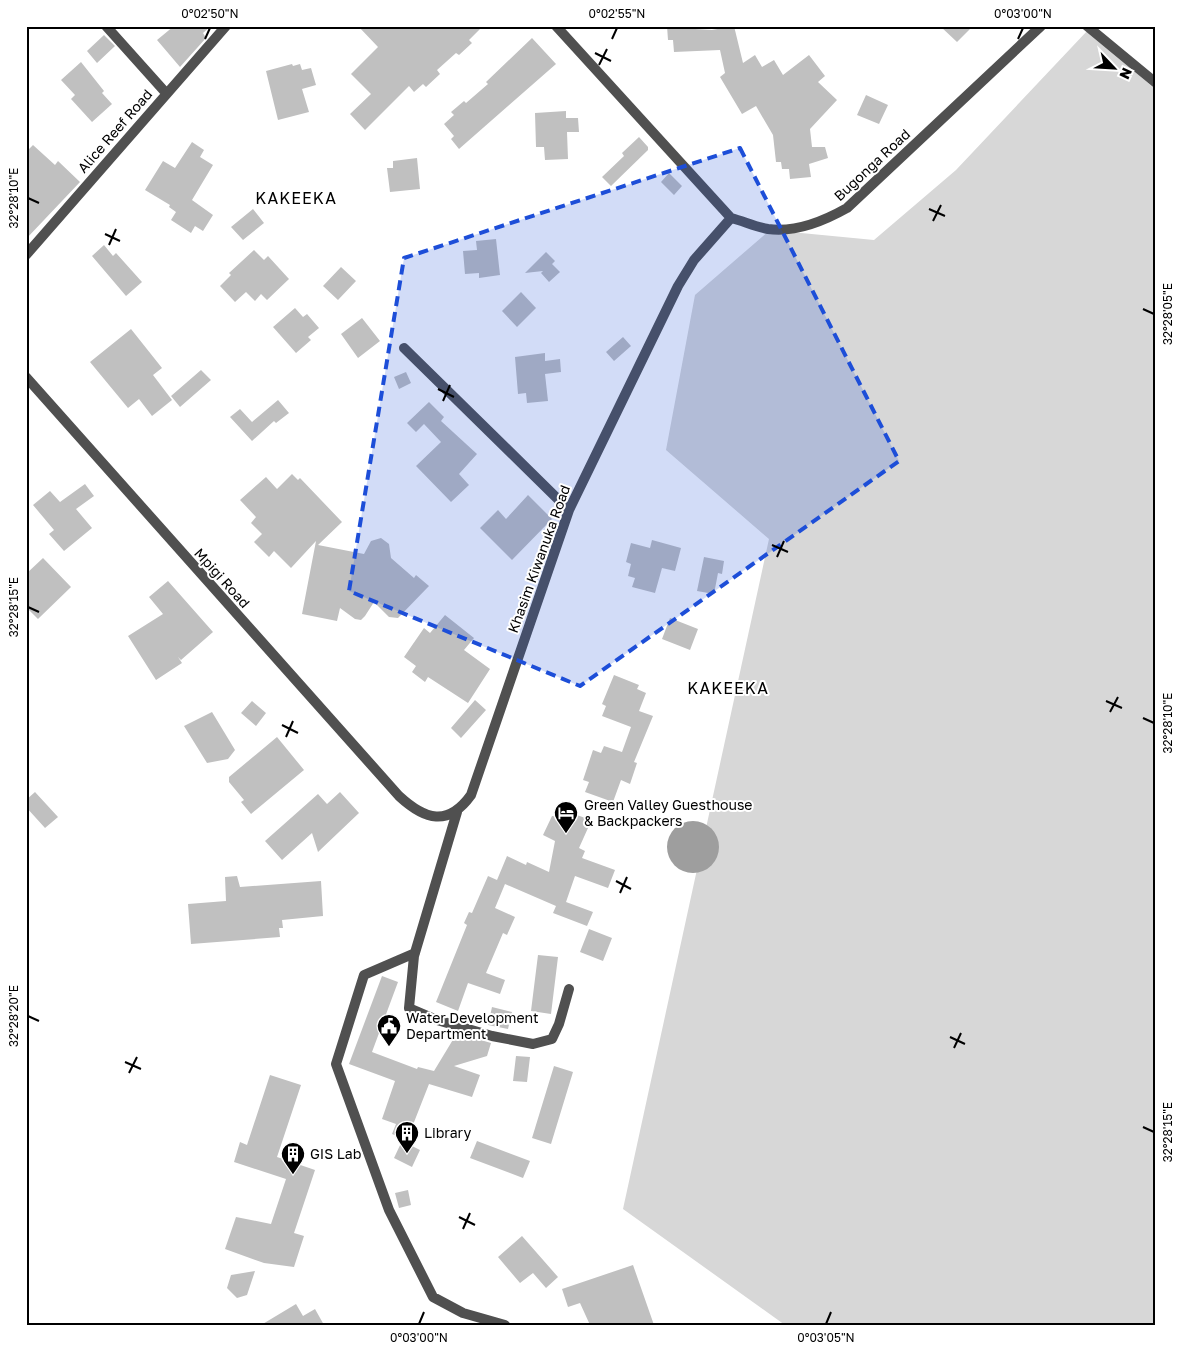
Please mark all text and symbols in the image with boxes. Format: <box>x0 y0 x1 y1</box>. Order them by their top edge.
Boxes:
text: 0°02'50"N <box>181 6 239 21</box>
text: 0°02'55"N <box>589 6 645 21</box>
text: 0°03'00"N <box>994 6 1052 21</box>
north arrow <box>1090 42 1140 92</box>
text: N <box>1116 65 1136 82</box>
street label: Alice Reef Road <box>74 85 155 176</box>
street label: Bugonga Road <box>830 125 913 204</box>
text: 32°28'10"E <box>6 168 21 228</box>
district label: KAKEEKA <box>255 188 337 208</box>
text: 32°28'05"E <box>1160 283 1175 345</box>
street label: Khasim Kiwanuka Road <box>504 483 573 635</box>
street label: Mpigi Road <box>191 544 254 611</box>
text: 32°28'15"E <box>6 577 21 637</box>
district label: KAKEEKA <box>687 678 769 698</box>
text: 32°28'10"E <box>1160 693 1175 753</box>
place label: Green Valley Guesthouse & Backpackers <box>584 796 753 829</box>
hotel icon: Green Valley Guesthouse & Backpackers <box>553 800 579 834</box>
text: 32°28'20"E <box>6 985 21 1047</box>
place label: Water Development Department <box>406 1009 539 1042</box>
public building icon: Water Development Department <box>376 1013 402 1047</box>
text: 32°28'15"E <box>1160 1102 1175 1162</box>
building icon: Library <box>394 1120 420 1154</box>
place label: Library <box>424 1124 471 1141</box>
building icon: GIS Lab <box>280 1141 306 1175</box>
place label: GIS Lab <box>310 1145 361 1162</box>
text: 0°03'00"N <box>390 1330 448 1345</box>
text: 0°03'05"N <box>797 1330 855 1345</box>

